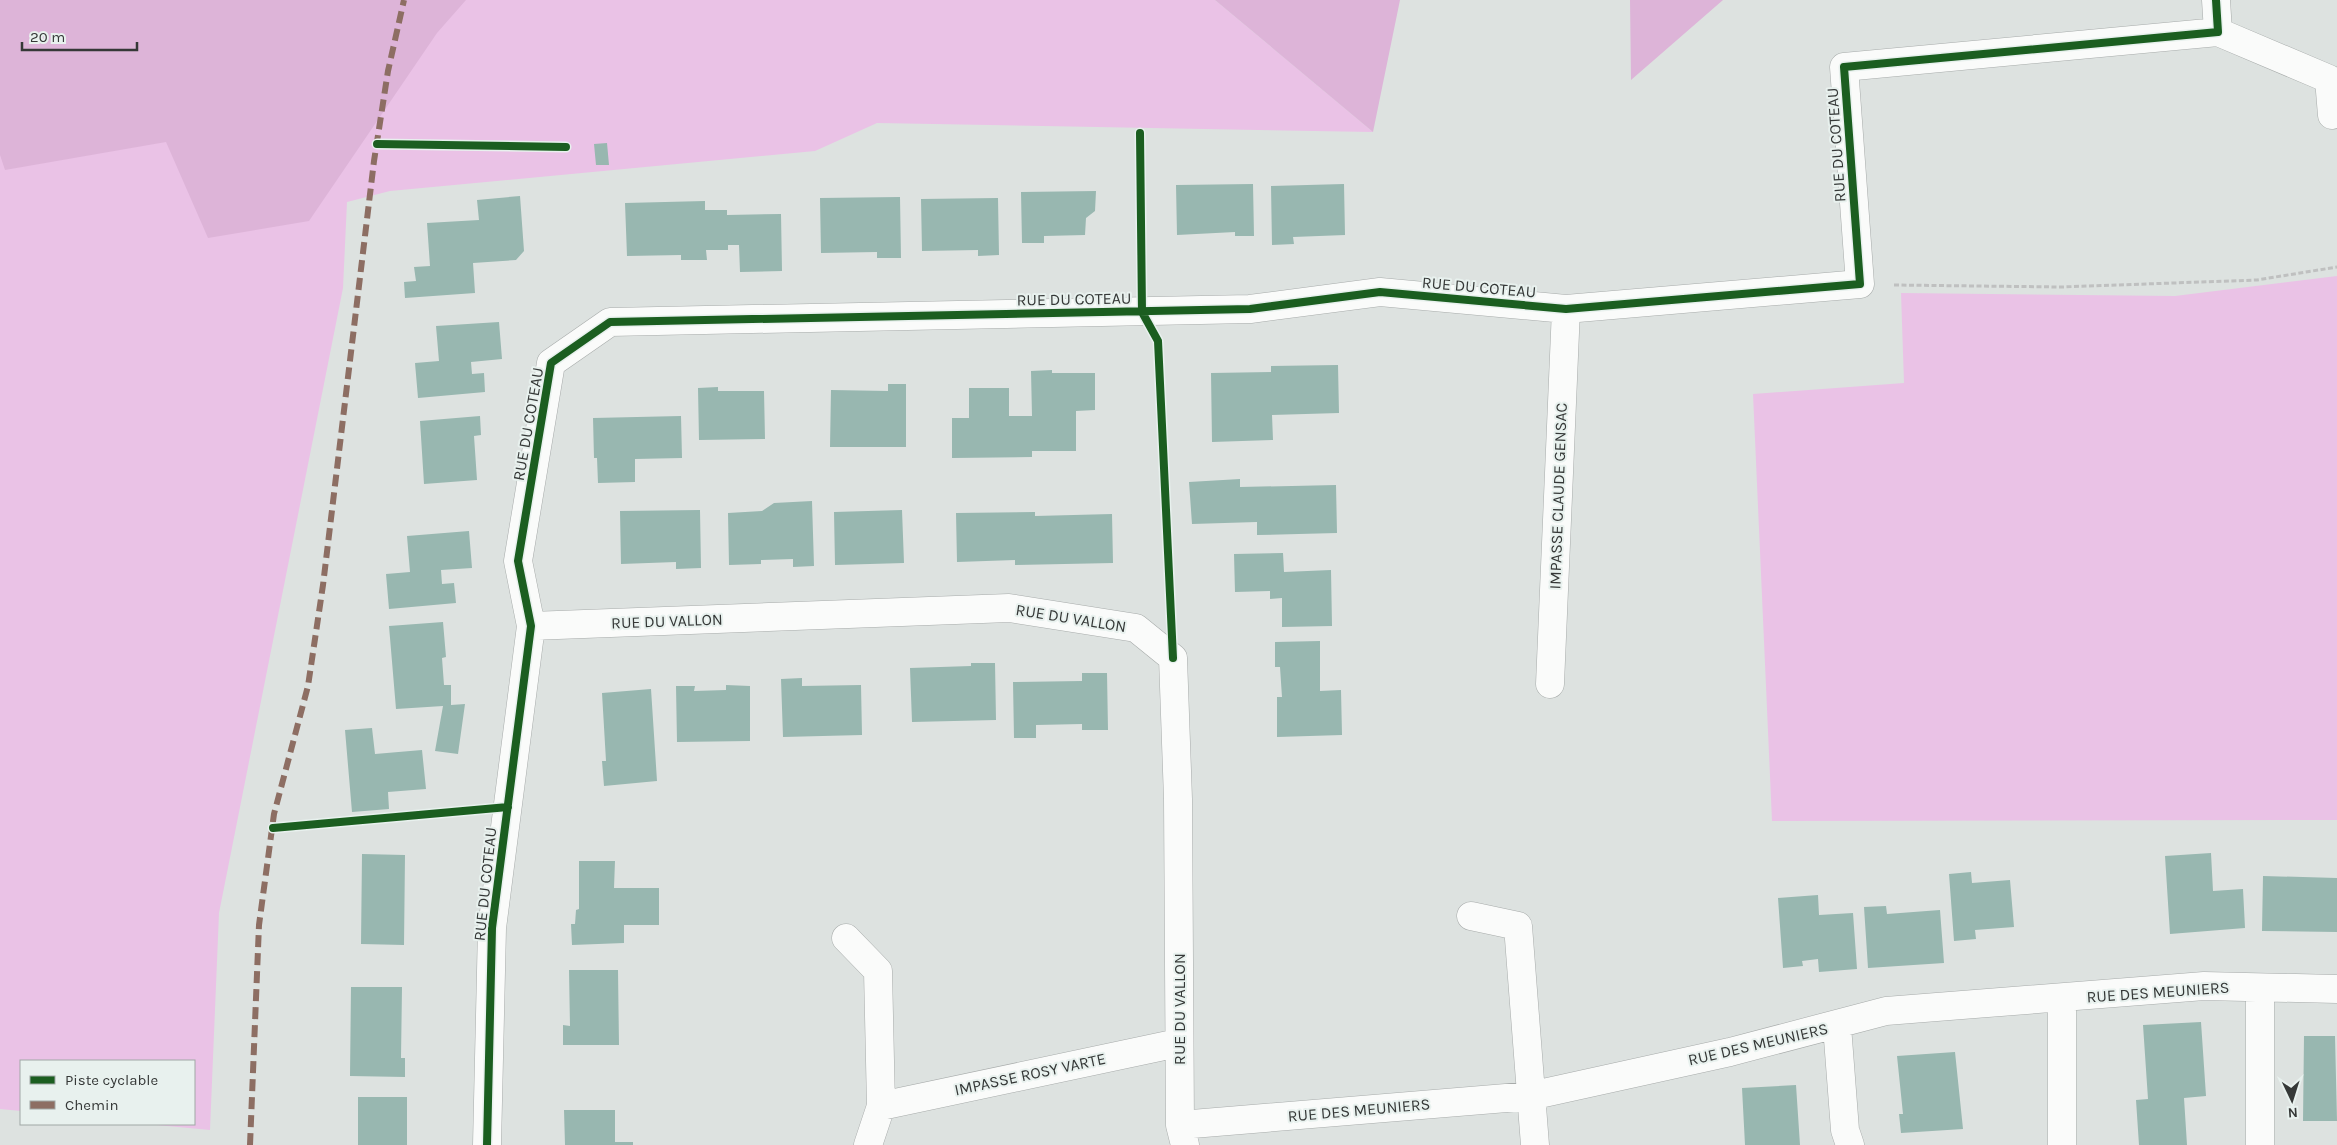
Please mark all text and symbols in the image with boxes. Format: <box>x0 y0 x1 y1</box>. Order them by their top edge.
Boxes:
scale bar <box>22 20 138 52</box>
text: 20 m <box>30 28 65 46</box>
street label: RUE DU COTEAU <box>1823 87 1849 203</box>
street label: RUE DU COTEAU <box>1421 273 1537 301</box>
street label: RUE DU COTEAU <box>1017 289 1131 309</box>
street label: RUE DU COTEAU <box>509 366 547 482</box>
street label: IMPASSE CLAUDE GENSAC <box>1545 402 1571 590</box>
street label: RUE DU VALLON <box>1014 600 1128 636</box>
street label: RUE DU VALLON <box>611 610 723 632</box>
street label: RUE DU COTEAU <box>470 826 500 942</box>
street label: RUE DU VALLON <box>1170 953 1189 1065</box>
street label: RUE DES MEUNIERS <box>2086 978 2230 1006</box>
street label: RUE DES MEUNIERS <box>1686 1019 1830 1069</box>
street label: IMPASSE ROSY VARTE <box>953 1049 1107 1099</box>
legend <box>20 1060 195 1125</box>
text: Piste cyclable <box>65 1071 158 1089</box>
north arrow <box>2267 1075 2317 1125</box>
street label: RUE DES MEUNIERS <box>1287 1094 1431 1126</box>
text: Chemin <box>65 1096 119 1114</box>
text: N <box>2287 1104 2298 1121</box>

